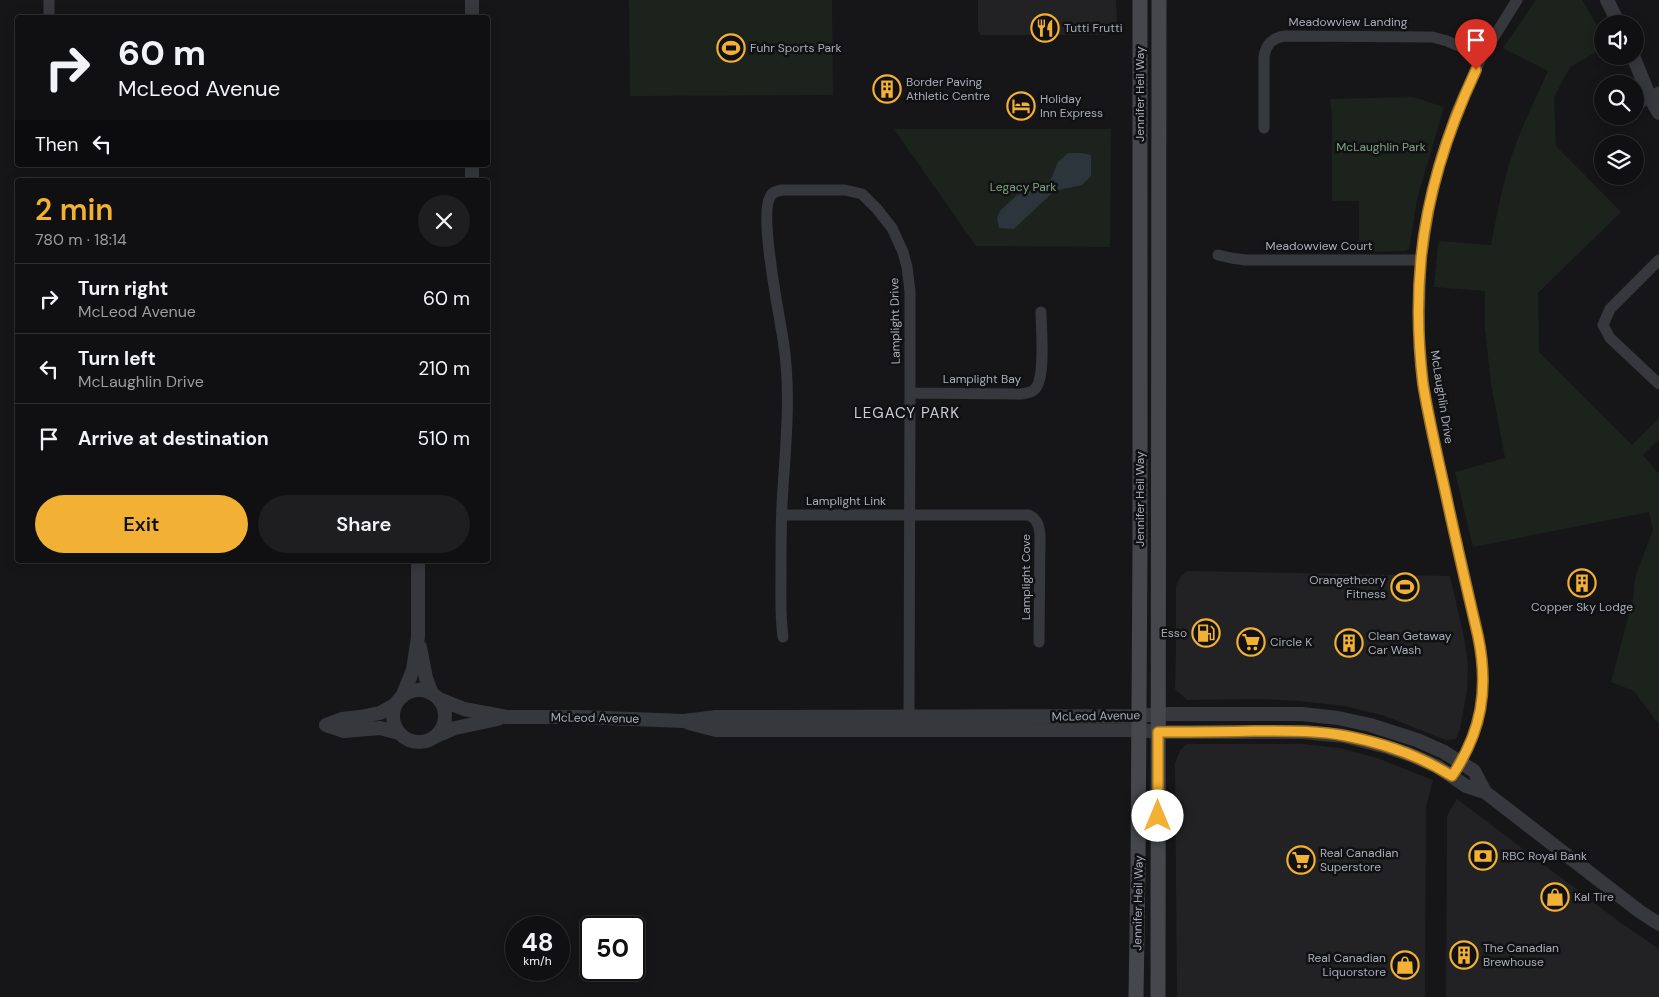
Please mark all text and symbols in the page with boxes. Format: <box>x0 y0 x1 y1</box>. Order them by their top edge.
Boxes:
restaurant icon: Tutti Frutti <box>1030 13 1060 43</box>
street label: Meadowview Landing <box>1289 14 1408 30</box>
map controls <box>1594 15 1644 185</box>
button: sound <box>1594 15 1644 65</box>
pin <box>1455 19 1497 70</box>
place label: Tutti Frutti <box>1064 20 1123 36</box>
icon: arrive <box>1462 26 1490 54</box>
text: 60 m <box>118 30 206 76</box>
sports icon: Fuhr Sports Park <box>716 33 746 63</box>
icon: right <box>35 35 100 100</box>
place label: Fuhr Sports Park <box>750 40 841 56</box>
street label: Jennifer Heil Way <box>1132 46 1148 142</box>
text: McLeod Avenue <box>118 74 280 103</box>
building icon: Border Paving Athletic Centre <box>872 74 902 104</box>
place label: Border Paving Athletic Centre <box>906 74 990 104</box>
button: search <box>1594 75 1644 125</box>
hotel icon: Holiday Inn Express <box>1006 91 1036 121</box>
place label: Holiday Inn Express <box>1040 91 1103 121</box>
icon: left <box>88 130 116 158</box>
text: Then <box>35 132 78 157</box>
button: layers <box>1594 135 1644 185</box>
park label: McLaughlin Park <box>1336 139 1426 155</box>
park label: Legacy Park <box>990 179 1056 195</box>
text: 2 min <box>35 190 113 229</box>
button: close <box>418 195 470 247</box>
text: 780 m · 18:14 <box>35 229 127 250</box>
street label: Meadowview Court <box>1266 238 1373 254</box>
text: Turn right <box>78 276 168 301</box>
street label: Lamplight Drive <box>886 277 904 364</box>
icon: right <box>35 285 63 313</box>
text: 60 m <box>423 286 470 311</box>
text: McLeod Avenue <box>78 301 196 322</box>
text: Turn left <box>78 346 156 371</box>
street label: McLaughlin Drive <box>1427 349 1457 445</box>
icon: left <box>35 355 63 383</box>
text: 210 m <box>418 356 470 381</box>
text: McLaughlin Drive <box>78 371 204 392</box>
street label: Lamplight Bay <box>943 371 1022 387</box>
district label: LEGACY PARK <box>854 403 960 423</box>
icon: arrive <box>35 425 63 453</box>
text: Arrive at destination <box>78 426 269 451</box>
text: 510 m <box>418 426 470 451</box>
street label: Jennifer Heil Way <box>1132 451 1148 547</box>
street label: Lamplight Link <box>806 493 886 509</box>
button: Exit <box>35 495 248 553</box>
button: Share <box>258 495 470 553</box>
street label: Lamplight Cove <box>1018 534 1034 620</box>
building icon: Copper Sky Lodge <box>1567 568 1597 598</box>
place label: Orangetheory Fitness <box>1309 572 1386 602</box>
sports icon: Orangetheory Fitness <box>1390 572 1420 602</box>
place label: Copper Sky Lodge <box>1531 599 1633 615</box>
fuel station icon: Esso <box>1191 618 1221 648</box>
place label: Esso <box>1161 625 1187 641</box>
supermarket icon: Circle K <box>1236 627 1266 657</box>
building icon: Clean Getaway Car Wash <box>1334 628 1364 658</box>
place label: Clean Getaway Car Wash <box>1368 628 1452 658</box>
place label: Circle K <box>1270 634 1312 650</box>
street label: McLeod Avenue <box>1052 707 1141 725</box>
street label: McLeod Avenue <box>551 709 640 727</box>
position arrow <box>1131 789 1183 841</box>
bank icon: RBC Royal Bank <box>1468 841 1498 871</box>
supermarket icon: Real Canadian Superstore <box>1286 845 1316 875</box>
place label: Real Canadian Superstore <box>1320 845 1398 875</box>
place label: RBC Royal Bank <box>1502 848 1587 864</box>
street label: Jennifer Heil Way <box>1129 855 1147 951</box>
shop icon: Kal Tire <box>1540 882 1570 912</box>
place label: Kal Tire <box>1574 889 1614 905</box>
speed limit sign: 50 <box>580 916 645 981</box>
text: 48 <box>521 926 554 959</box>
building icon: The Canadian Brewhouse <box>1449 940 1479 970</box>
place label: The Canadian Brewhouse <box>1483 940 1559 970</box>
place label: Real Canadian Liquorstore <box>1308 950 1386 980</box>
shop icon: Real Canadian Liquorstore <box>1390 950 1420 980</box>
text: km/h <box>523 953 552 969</box>

